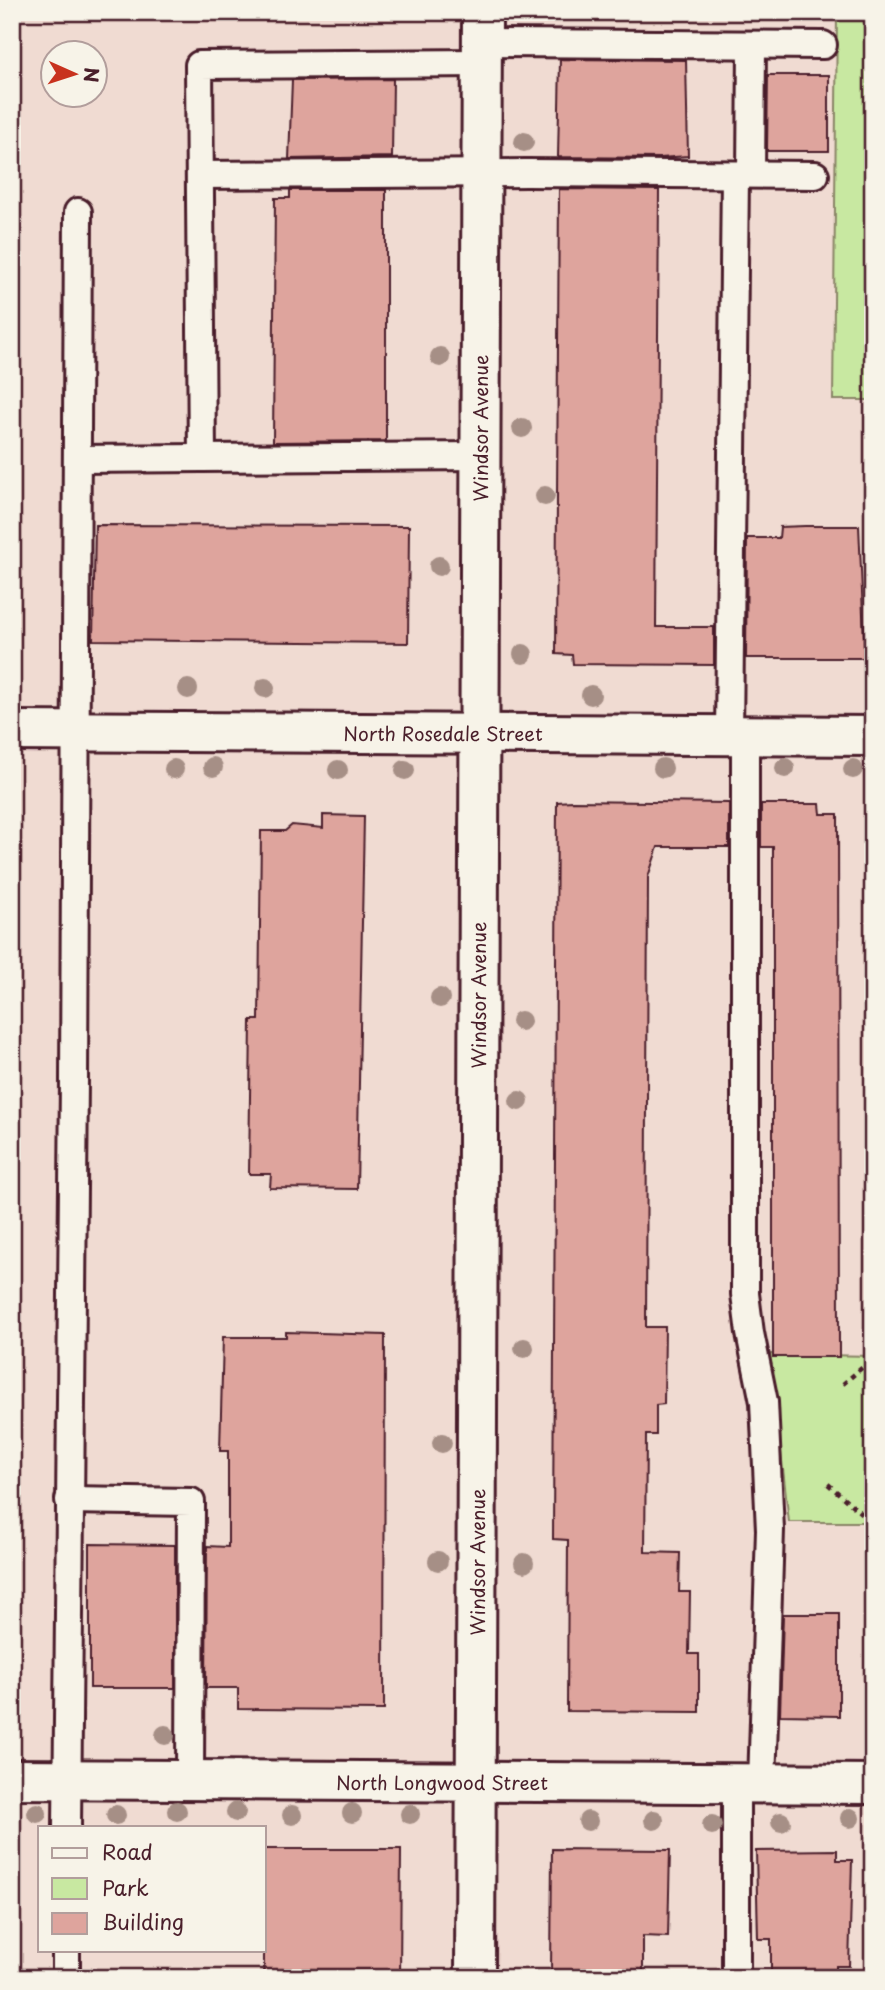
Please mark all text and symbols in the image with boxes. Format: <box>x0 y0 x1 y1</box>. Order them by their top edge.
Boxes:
north arrow <box>38 38 108 108</box>
text: N <box>78 67 106 83</box>
street label: Windsor Avenue <box>466 355 494 501</box>
street label: North Rosedale Street <box>343 719 543 747</box>
street label: Windsor Avenue <box>464 922 492 1068</box>
street label: Windsor Avenue <box>463 1489 491 1635</box>
street label: North Longwood Street <box>336 1768 548 1796</box>
legend <box>38 1826 266 1952</box>
text: Road <box>102 1835 153 1867</box>
text: Park <box>102 1871 149 1903</box>
text: Building <box>102 1905 184 1937</box>

